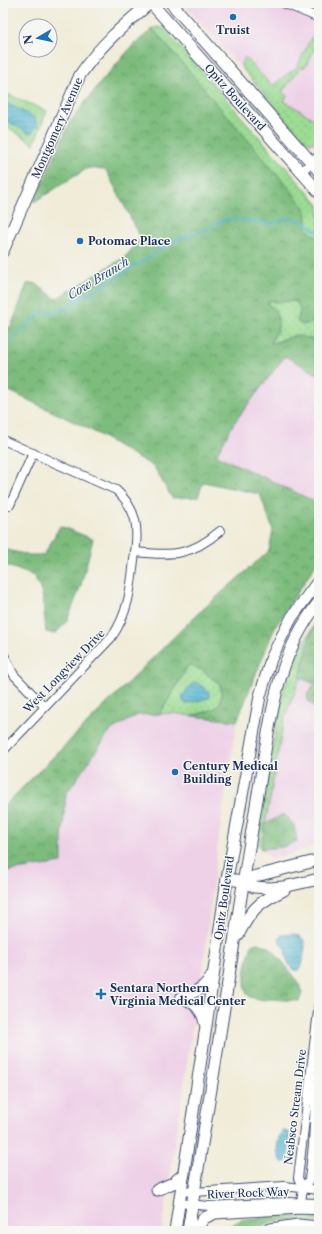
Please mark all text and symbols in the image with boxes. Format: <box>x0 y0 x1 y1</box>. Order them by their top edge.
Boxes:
marker: Truist <box>228 12 238 22</box>
north arrow <box>18 18 58 58</box>
place label: Truist <box>216 23 251 37</box>
text: N <box>20 33 36 45</box>
street label: Opitz Boulevard <box>201 61 269 133</box>
street label: Montgomery Avenue <box>28 75 86 181</box>
place label: Potomac Place <box>88 234 171 248</box>
marker: Potomac Place <box>75 236 85 246</box>
water label: Cow Branch <box>65 254 132 302</box>
street label: West Longview Drive <box>20 626 108 717</box>
place label: Century Medical Building <box>183 759 278 786</box>
marker: Century Medical Building <box>170 767 180 777</box>
street label: Opitz Boulevard <box>211 855 237 941</box>
place label: Sentara Northern Virginia Medical Center <box>109 981 247 1008</box>
marker: Sentara Northern Virginia Medical Center <box>95 988 107 1000</box>
street label: Neabsco Stream Drive <box>281 1048 309 1166</box>
street label: River Rock Way <box>207 1185 290 1201</box>

